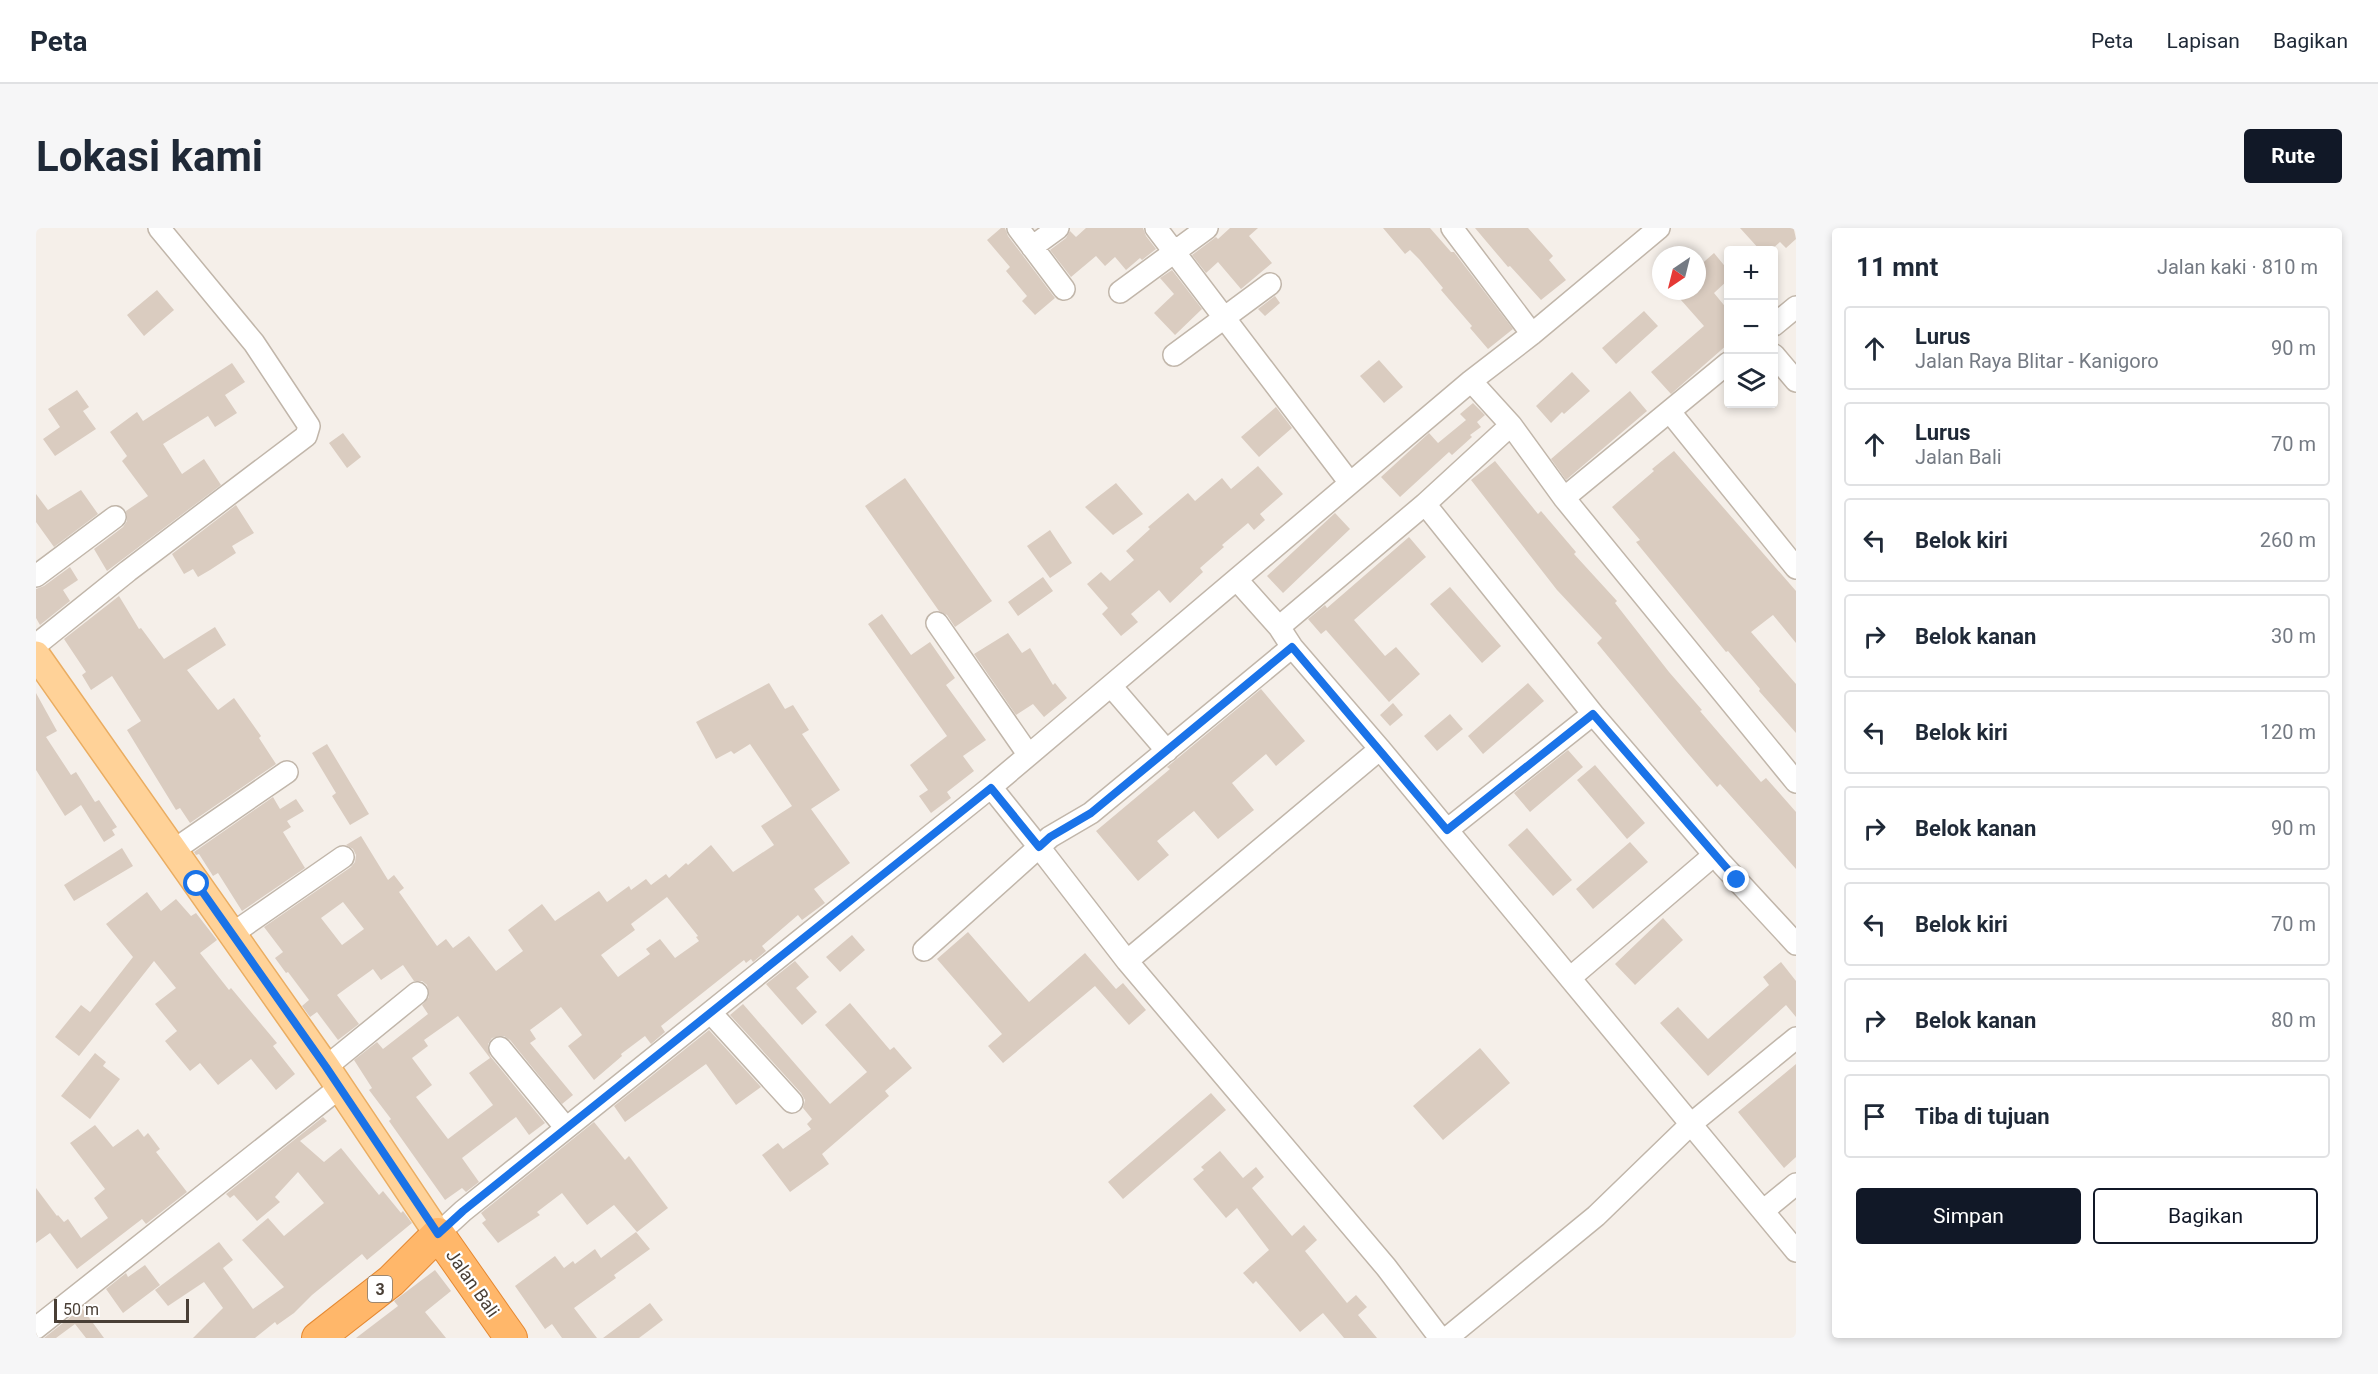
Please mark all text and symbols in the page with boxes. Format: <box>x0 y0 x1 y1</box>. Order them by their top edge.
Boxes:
text: Peta <box>30 25 87 58</box>
text: Peta <box>2091 29 2133 53</box>
text: Lapisan <box>2166 29 2240 53</box>
text: Bagikan <box>2273 29 2348 53</box>
button: Rute <box>2244 129 2342 183</box>
text: Lokasi kami <box>36 132 263 181</box>
north arrow <box>1652 246 1706 300</box>
map controls <box>1724 246 1778 408</box>
button: + <box>1724 246 1778 300</box>
text: 11 mnt <box>1856 252 1938 282</box>
text: Jalan kaki · 810 m <box>2157 255 2318 279</box>
button: − <box>1724 300 1778 354</box>
text: Lurus <box>1915 324 1971 349</box>
icon: ahead <box>1858 332 1891 365</box>
text: 90 m <box>2271 336 2316 360</box>
text: Jalan Raya Blitar - Kanigoro <box>1915 349 2159 373</box>
button: layers <box>1724 354 1778 408</box>
text: Lurus <box>1915 420 1971 445</box>
icon: ahead <box>1858 428 1891 461</box>
text: 70 m <box>2271 432 2316 456</box>
text: Jalan Bali <box>1915 445 2002 469</box>
icon: left <box>1858 524 1891 557</box>
text: Belok kiri <box>1915 528 2008 553</box>
text: 260 m <box>2260 528 2316 552</box>
icon: right <box>1858 620 1891 653</box>
text: Belok kanan <box>1915 624 2036 649</box>
text: 30 m <box>2271 624 2316 648</box>
icon: left <box>1858 716 1891 749</box>
text: Belok kiri <box>1915 720 2008 745</box>
text: 120 m <box>2260 720 2316 744</box>
icon: right <box>1858 812 1891 845</box>
text: Belok kanan <box>1915 816 2036 841</box>
text: 90 m <box>2271 816 2316 840</box>
route end <box>1723 866 1749 892</box>
route start <box>183 870 209 896</box>
icon: left <box>1858 908 1891 941</box>
text: Belok kiri <box>1915 912 2008 937</box>
text: 70 m <box>2271 912 2316 936</box>
icon: right <box>1858 1004 1891 1037</box>
text: Belok kanan <box>1915 1008 2036 1033</box>
text: 80 m <box>2271 1008 2316 1032</box>
icon: arrive <box>1858 1100 1891 1133</box>
text: Tiba di tujuan <box>1915 1104 2050 1129</box>
button: Simpan <box>1856 1188 2081 1244</box>
button: Bagikan <box>2093 1188 2318 1244</box>
street label: Jalan Bali <box>442 1245 504 1321</box>
road number: 3 <box>368 1276 392 1302</box>
scale bar <box>54 1296 189 1324</box>
text: 50 m <box>63 1300 99 1319</box>

